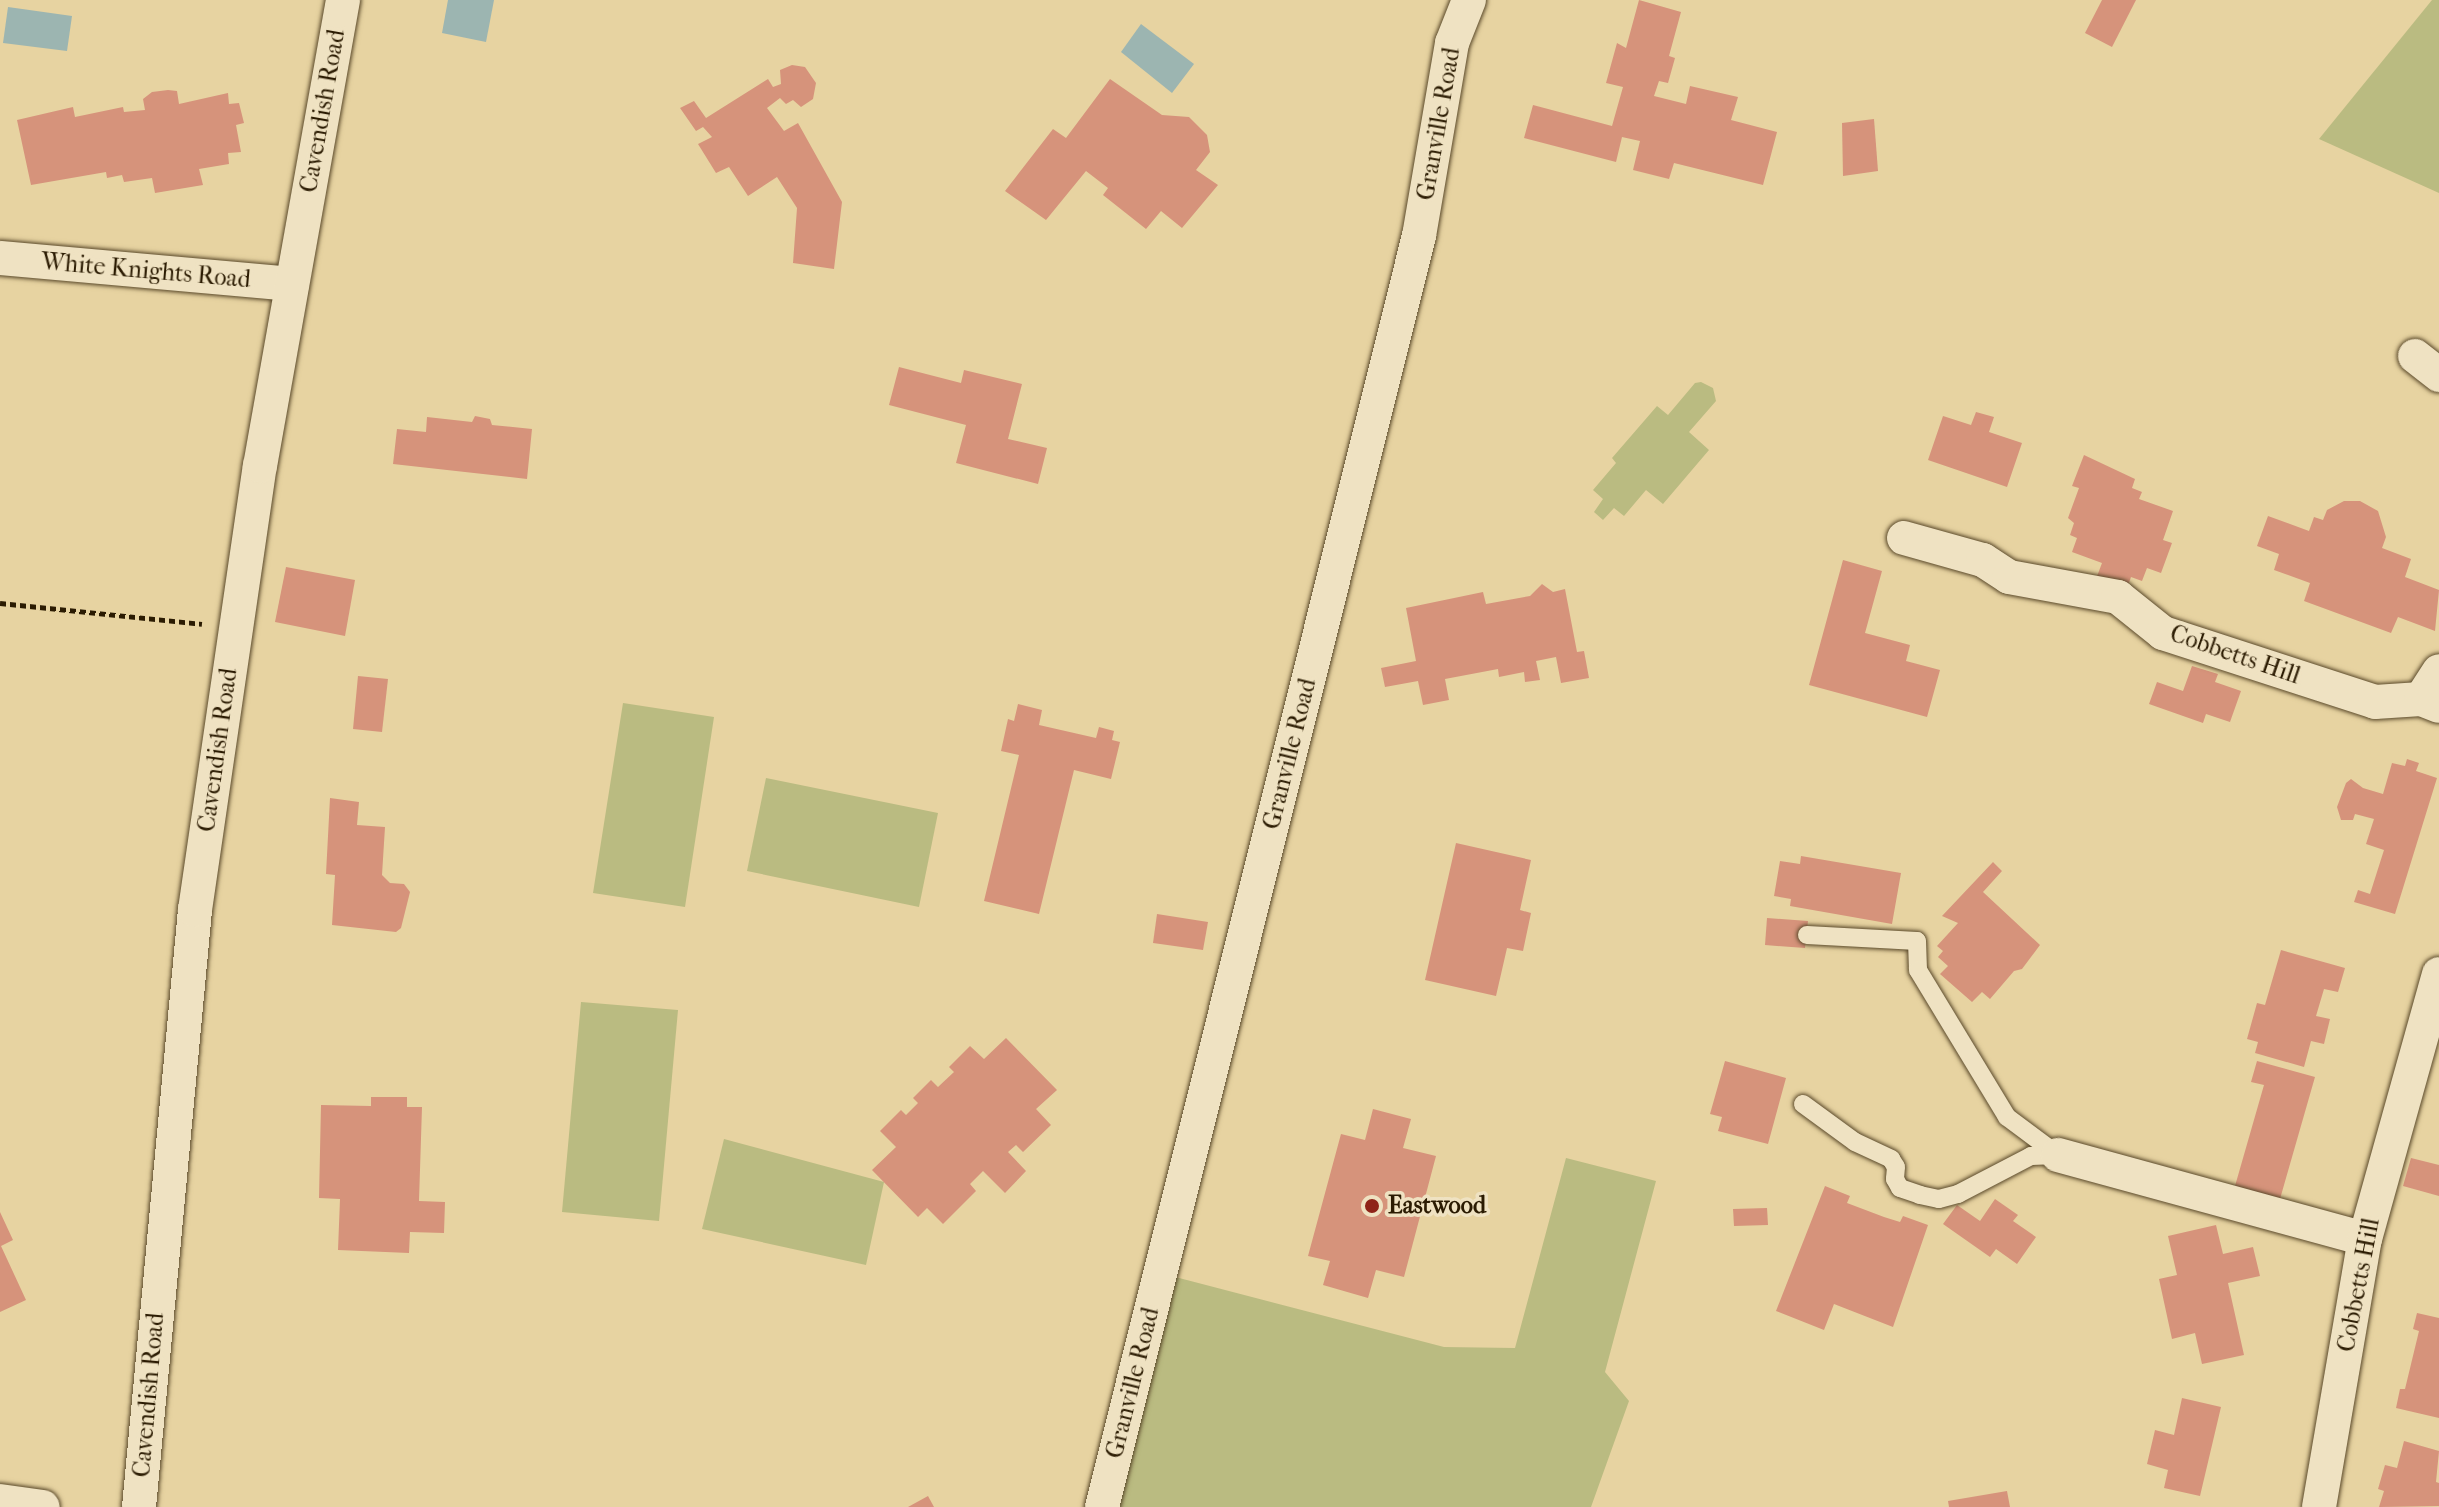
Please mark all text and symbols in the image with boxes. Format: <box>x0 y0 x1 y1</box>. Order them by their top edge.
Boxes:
street label: Cavendish Road <box>294 27 352 195</box>
street label: Granville Road <box>1411 45 1467 203</box>
street label: White Knights Road <box>40 248 252 294</box>
street label: Cobbetts Hill <box>2166 619 2304 691</box>
street label: Cavendish Road <box>192 666 244 834</box>
street label: Granville Road <box>1257 676 1323 832</box>
place label: Eastwood <box>1388 1192 1486 1220</box>
marker: Eastwood <box>1363 1197 1381 1215</box>
street label: Cobbetts Hill <box>2332 1216 2386 1354</box>
street label: Granville Road <box>1100 1305 1166 1461</box>
street label: Cavendish Road <box>127 1312 171 1478</box>

